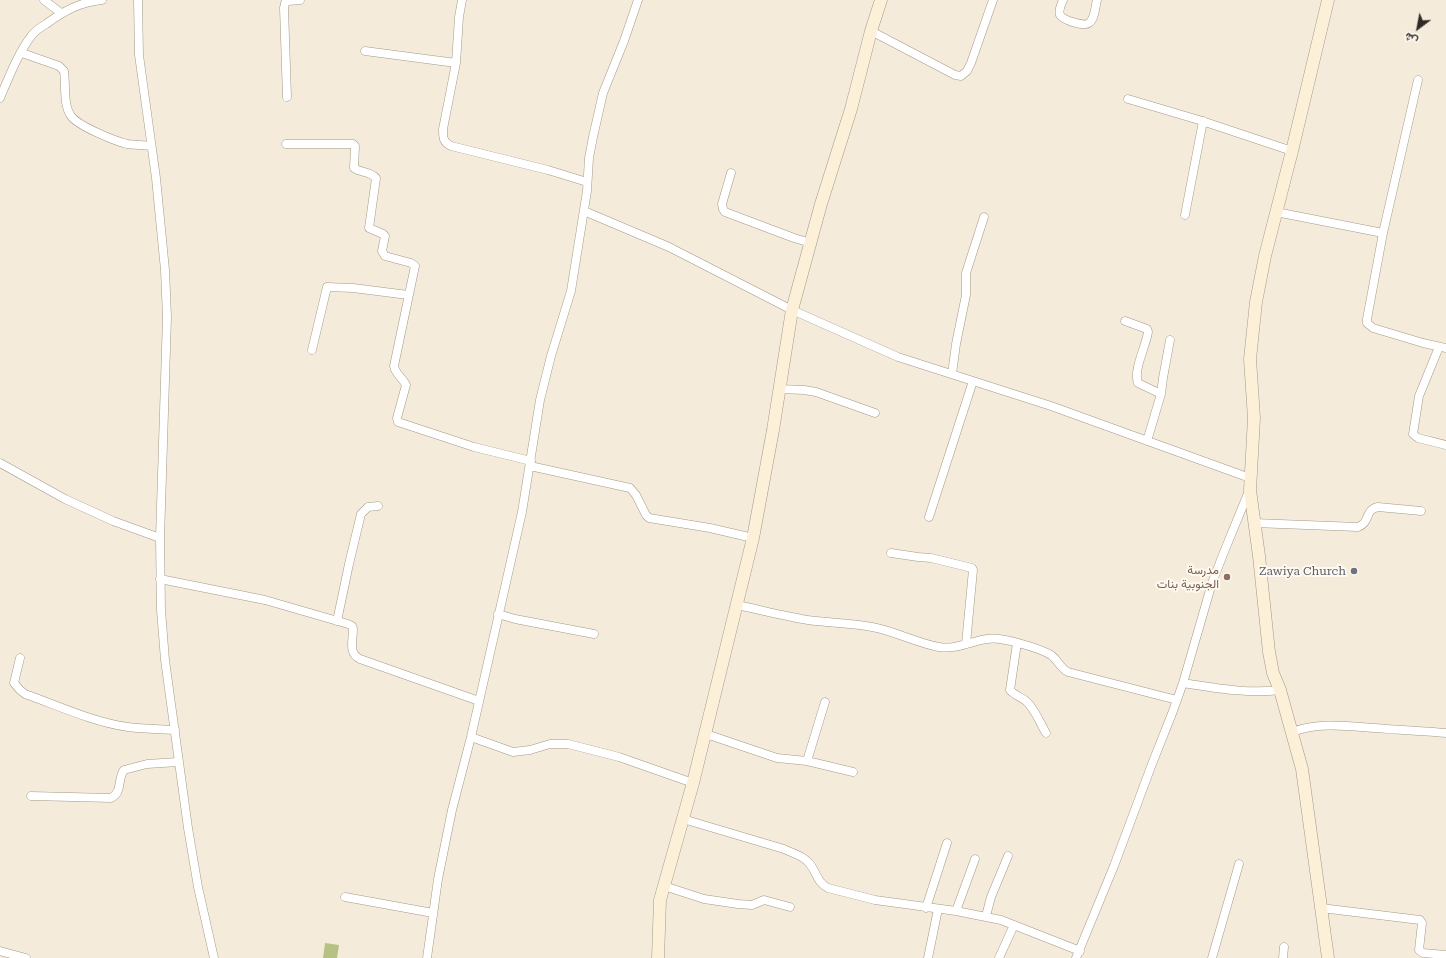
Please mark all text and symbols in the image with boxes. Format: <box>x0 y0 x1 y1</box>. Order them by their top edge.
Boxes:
north arrow <box>1398 8 1438 48</box>
text: ش <box>1402 30 1420 48</box>
place label: مدرسة الجنوبية بنات <box>1157 563 1219 591</box>
place label: Zawiya Church <box>1259 564 1346 578</box>
marker: Zawiya Church <box>1349 566 1359 576</box>
marker: مدرسة الجنوبية بنات <box>1222 572 1232 582</box>

